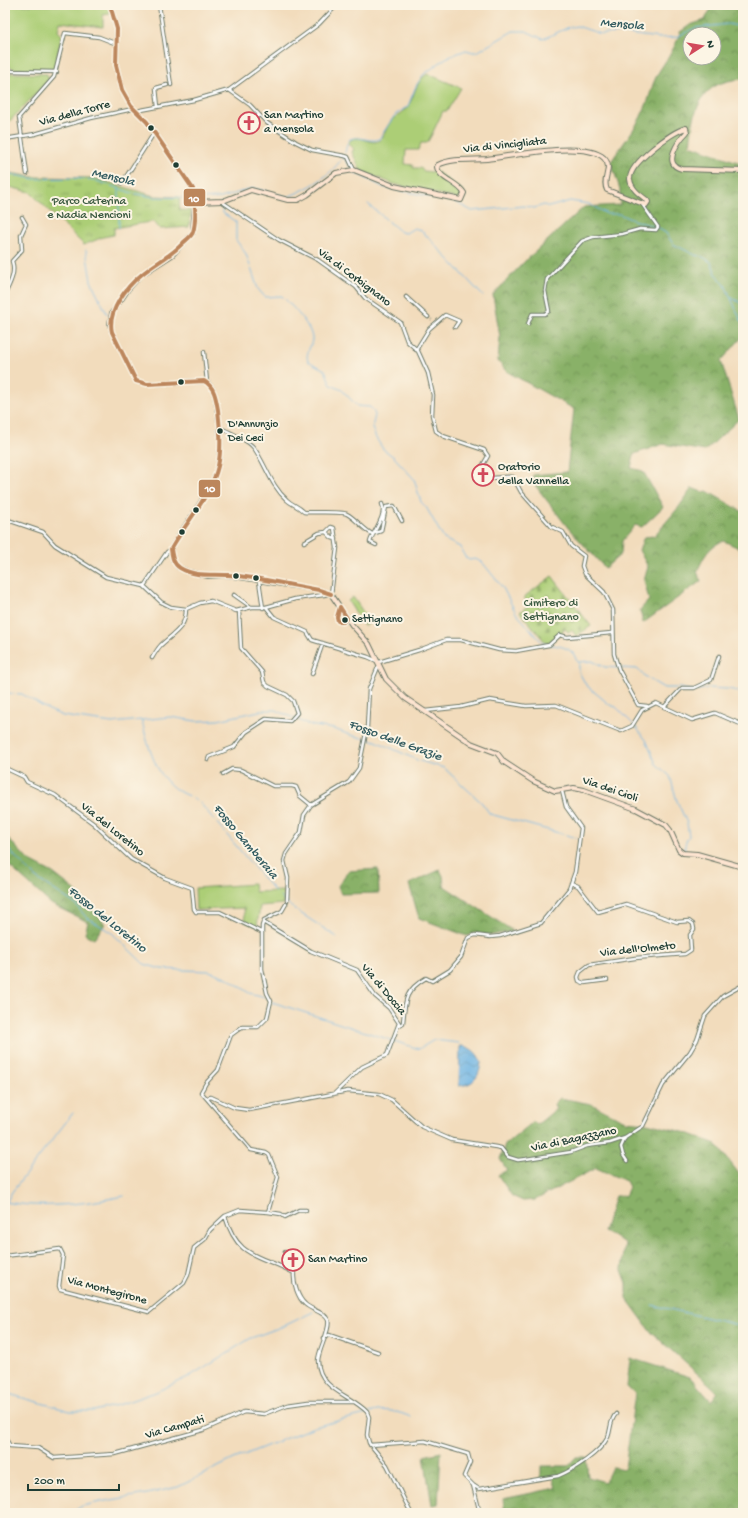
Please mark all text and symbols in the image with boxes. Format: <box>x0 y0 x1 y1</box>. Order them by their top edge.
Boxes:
water label: Mensola <box>600 16 645 34</box>
north arrow <box>682 26 722 66</box>
text: N <box>703 40 716 49</box>
street label: Via della Torre <box>37 98 113 130</box>
place label: San Martino a Mensola <box>264 109 323 137</box>
church icon: San Martino a Mensola <box>236 110 262 136</box>
unlabelled marker <box>146 123 156 133</box>
street label: Via di Vincigliata <box>462 135 547 157</box>
unlabelled marker <box>171 160 181 170</box>
water label: Mensola <box>90 166 137 190</box>
line badge: 10 <box>183 188 206 207</box>
text: 10 <box>188 194 200 206</box>
park label: Parco Caterina e Nadia Nencioni <box>47 195 131 223</box>
street label: Via di Corbignano <box>314 245 393 310</box>
unlabelled marker <box>176 377 186 387</box>
place label: D'Annunzio Dei Ceci <box>227 419 279 445</box>
marker: D'Annunzio Dei Ceci <box>215 426 225 436</box>
place label: Oratorio della Vannella <box>498 461 569 489</box>
church icon: Oratorio della Vannella <box>470 462 496 488</box>
line badge: 10 <box>198 479 221 498</box>
text: 10 <box>204 484 216 496</box>
unlabelled marker <box>191 505 201 515</box>
unlabelled marker <box>177 527 187 537</box>
unlabelled marker <box>231 571 241 581</box>
unlabelled marker <box>251 573 261 583</box>
park label: Cimitero di Settignano <box>523 597 579 625</box>
place label: Settignano <box>352 614 403 626</box>
marker: Settignano <box>340 615 350 625</box>
water label: Fosso delle Grazie <box>346 717 445 765</box>
street label: Via dei Cioli <box>579 774 640 806</box>
street label: Via del Loretino <box>77 799 147 860</box>
water label: Fosso Gamberaia <box>209 802 281 883</box>
water label: Fosso del Loretino <box>65 884 150 957</box>
street label: Via dell'Olmeto <box>598 939 677 961</box>
street label: Via di Doccia <box>357 961 409 1019</box>
street label: Via di Bagazzano <box>529 1124 618 1156</box>
church icon: San Martino <box>280 1247 306 1273</box>
place label: San Martino <box>308 1253 367 1267</box>
street label: Via Montegirone <box>65 1273 149 1309</box>
street label: Via Campati <box>143 1413 206 1443</box>
scale bar <box>28 1466 119 1492</box>
text: 200 m <box>34 1475 65 1489</box>

